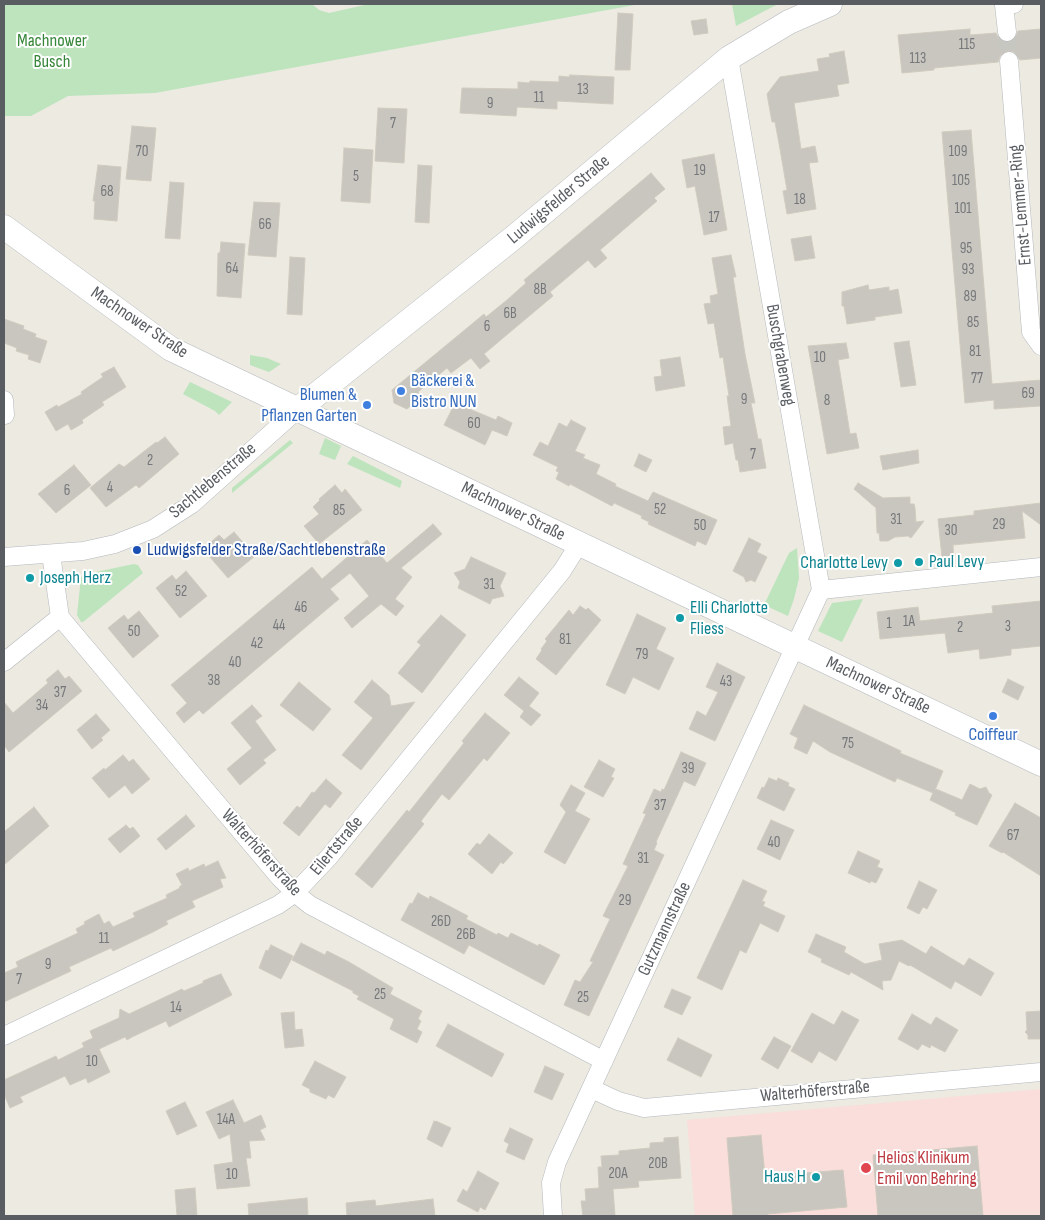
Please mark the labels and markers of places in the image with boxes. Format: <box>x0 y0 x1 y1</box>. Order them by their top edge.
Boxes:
place label: Bäckerei & Bistro NUN <box>411 370 477 412</box>
place label: Blumen & Pflanzen Garten <box>261 384 357 426</box>
marker: Bäckerei & Bistro NUN <box>395 385 407 397</box>
marker: Blumen & Pflanzen Garten <box>361 399 373 411</box>
place label: Ludwigsfelder Straße/Sachtlebenstraße <box>147 539 386 561</box>
marker: Ludwigsfelder Straße/Sachtlebenstraße <box>131 544 143 556</box>
place label: Paul Levy <box>929 551 985 573</box>
place label: Charlotte Levy <box>800 552 888 574</box>
marker: Paul Levy <box>913 556 925 568</box>
marker: Charlotte Levy <box>892 557 904 569</box>
place label: Joseph Herz <box>40 567 111 589</box>
marker: Joseph Herz <box>24 572 36 584</box>
place label: Elli Charlotte Fliess <box>690 597 768 640</box>
marker: Elli Charlotte Fliess <box>674 612 686 624</box>
marker: Coiffeur <box>987 710 999 722</box>
place label: Coiffeur <box>968 724 1018 746</box>
place label: Helios Klinikum Emil von Behring <box>877 1147 977 1190</box>
marker: Helios Klinikum Emil von Behring <box>859 1161 873 1175</box>
place label: Haus H <box>764 1166 806 1188</box>
marker: Haus H <box>810 1171 822 1183</box>

